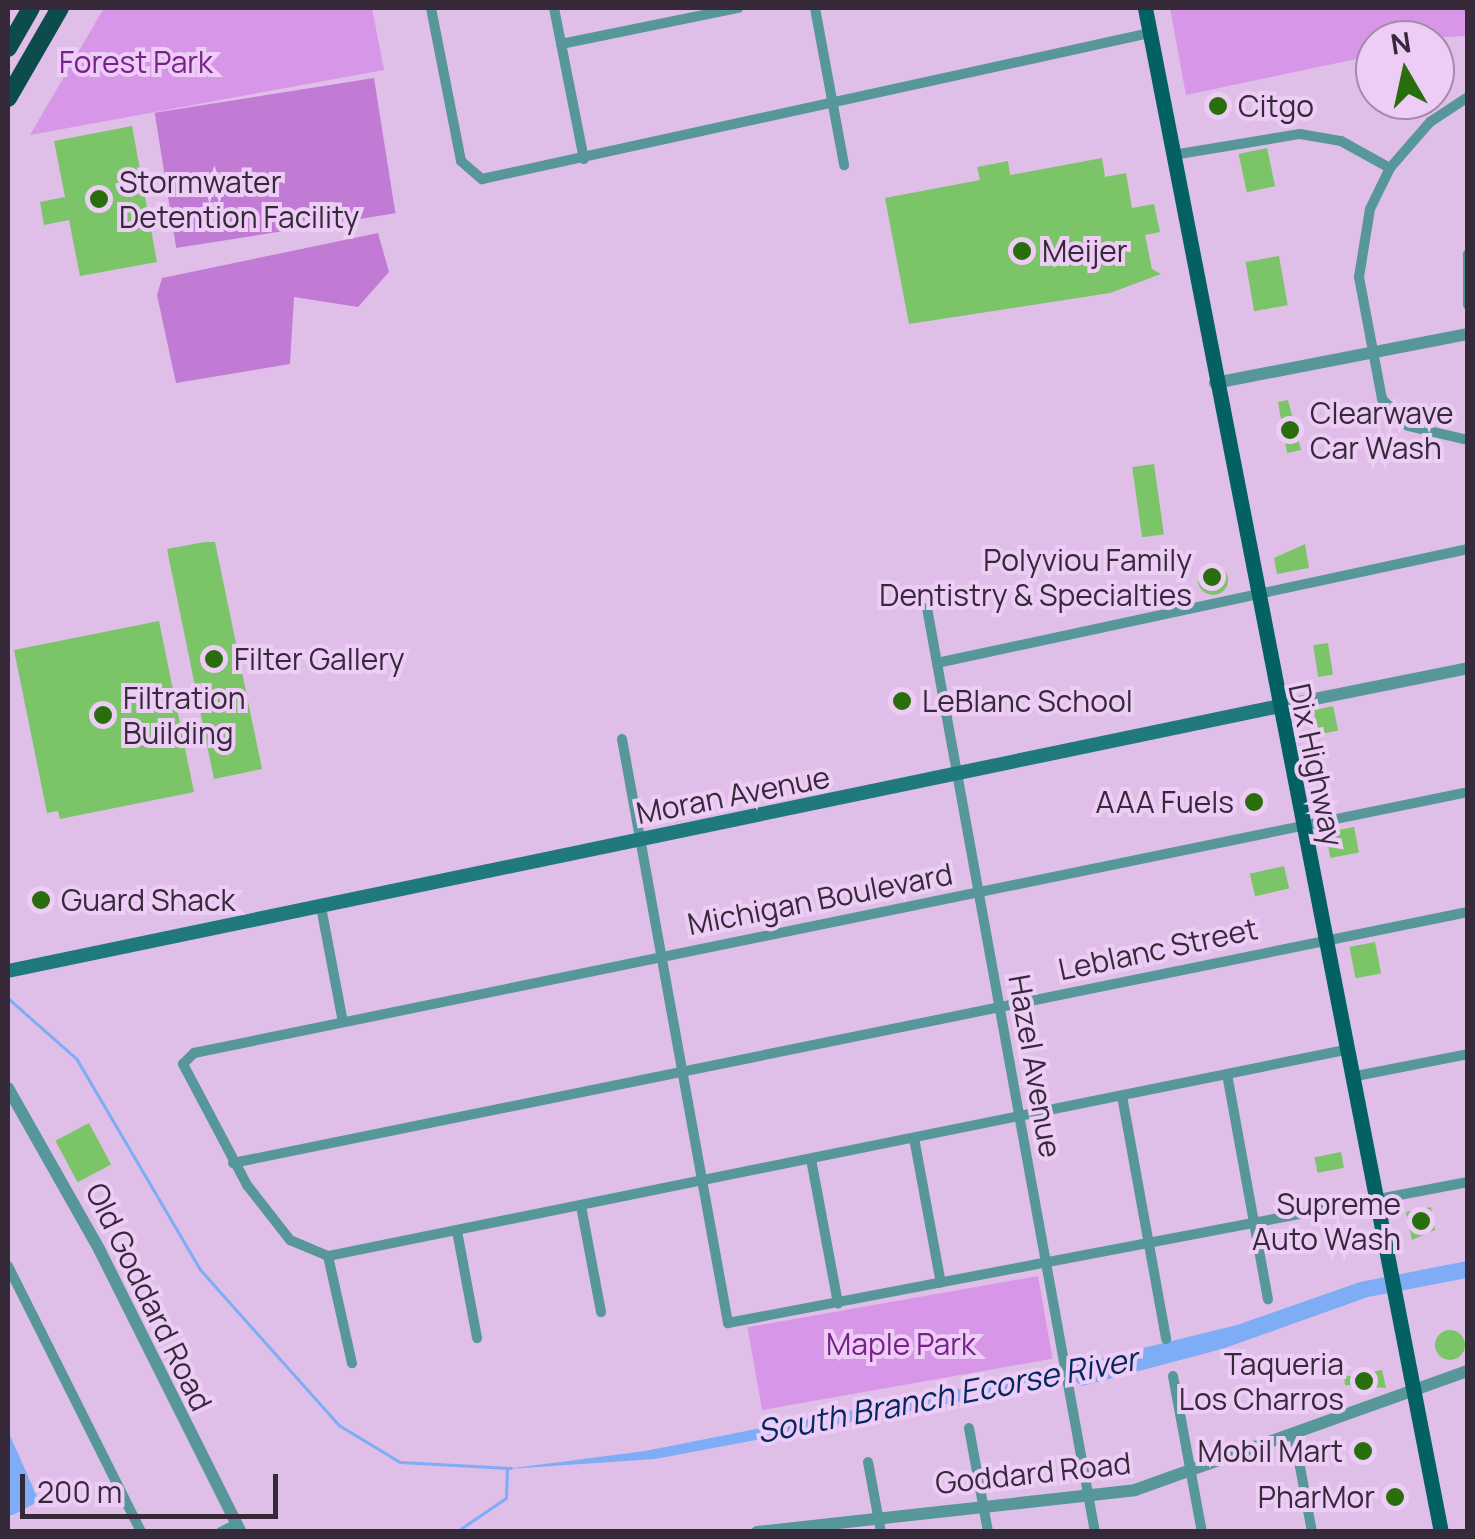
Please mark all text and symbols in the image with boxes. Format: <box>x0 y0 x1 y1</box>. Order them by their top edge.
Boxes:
north arrow <box>1355 20 1455 120</box>
text: N <box>1388 22 1414 63</box>
park label: Forest Park <box>59 44 213 80</box>
place label: Citgo <box>1238 88 1314 124</box>
marker: Citgo <box>1207 95 1229 117</box>
place label: Stormwater Detention Facility <box>119 164 359 234</box>
marker: Stormwater Detention Facility <box>88 188 110 210</box>
place label: Meijer <box>1042 233 1128 269</box>
marker: Meijer <box>1011 240 1033 262</box>
place label: Clearwave Car Wash <box>1310 395 1454 466</box>
marker: Clearwave Car Wash <box>1279 419 1301 441</box>
place label: Polyviou Family Dentistry & Specialties <box>879 542 1192 612</box>
marker: Polyviou Family Dentistry & Specialties <box>1201 566 1223 588</box>
place label: Filter Gallery <box>234 641 405 677</box>
marker: Filter Gallery <box>203 648 225 670</box>
place label: Filtration Building <box>123 680 246 750</box>
street label: Dix Highway <box>1281 680 1351 850</box>
place label: LeBlanc School <box>922 683 1133 719</box>
marker: LeBlanc School <box>891 690 913 712</box>
marker: Filtration Building <box>92 704 114 726</box>
street label: Moran Avenue <box>633 759 833 831</box>
place label: AAA Fuels <box>1096 784 1234 820</box>
marker: AAA Fuels <box>1243 791 1265 813</box>
street label: Michigan Boulevard <box>684 856 956 942</box>
place label: Guard Shack <box>61 882 235 918</box>
marker: Guard Shack <box>30 889 52 911</box>
street label: Leblanc Street <box>1055 910 1261 988</box>
street label: Hazel Avenue <box>1001 972 1069 1160</box>
street label: Old Goddard Road <box>78 1177 220 1417</box>
place label: Supreme Auto Wash <box>1252 1186 1401 1256</box>
marker: Supreme Auto Wash <box>1410 1210 1432 1232</box>
park label: Maple Park <box>826 1326 976 1362</box>
water label: South Branch Ecorse River <box>753 1339 1141 1451</box>
place label: Taqueria Los Charros <box>1179 1346 1344 1416</box>
marker: Taqueria Los Charros <box>1353 1370 1375 1392</box>
place label: Mobil Mart <box>1198 1433 1343 1469</box>
marker: Mobil Mart <box>1352 1440 1374 1462</box>
street label: Goddard Road <box>933 1445 1133 1501</box>
scale bar <box>25 1454 282 1516</box>
text: 200 m <box>37 1471 122 1512</box>
place label: PharMor <box>1258 1479 1375 1515</box>
marker: PharMor <box>1384 1486 1406 1508</box>

